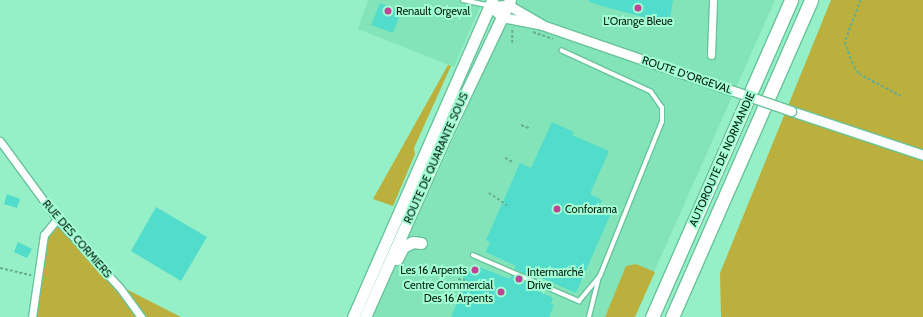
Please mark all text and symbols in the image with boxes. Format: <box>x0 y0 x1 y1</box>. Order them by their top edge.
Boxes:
marker: L'Orange Bleue <box>633 3 643 13</box>
place label: Renault Orgeval <box>396 4 470 18</box>
marker: Renault Orgeval <box>383 6 393 16</box>
place label: L'Orange Bleue <box>603 14 673 28</box>
street label: ROUTE D'ORGEVAL <box>640 53 734 97</box>
street label: ROUTE DE QUARANTE SOUS <box>401 90 471 226</box>
street label: AUTOROUTE DE NORMANDIE <box>686 90 758 228</box>
street label: RUE DES CORMIERS <box>40 197 114 281</box>
place label: Conforama <box>565 202 617 216</box>
marker: Conforama <box>552 204 562 214</box>
place label: Les 16 Arpents <box>400 263 467 277</box>
marker: Les 16 Arpents <box>470 265 480 275</box>
place label: Intermarché Drive <box>527 266 583 292</box>
marker: Intermarché Drive <box>514 274 524 284</box>
place label: Centre Commercial Des 16 Arpents <box>403 279 493 305</box>
marker: Centre Commercial Des 16 Arpents <box>496 287 506 297</box>

